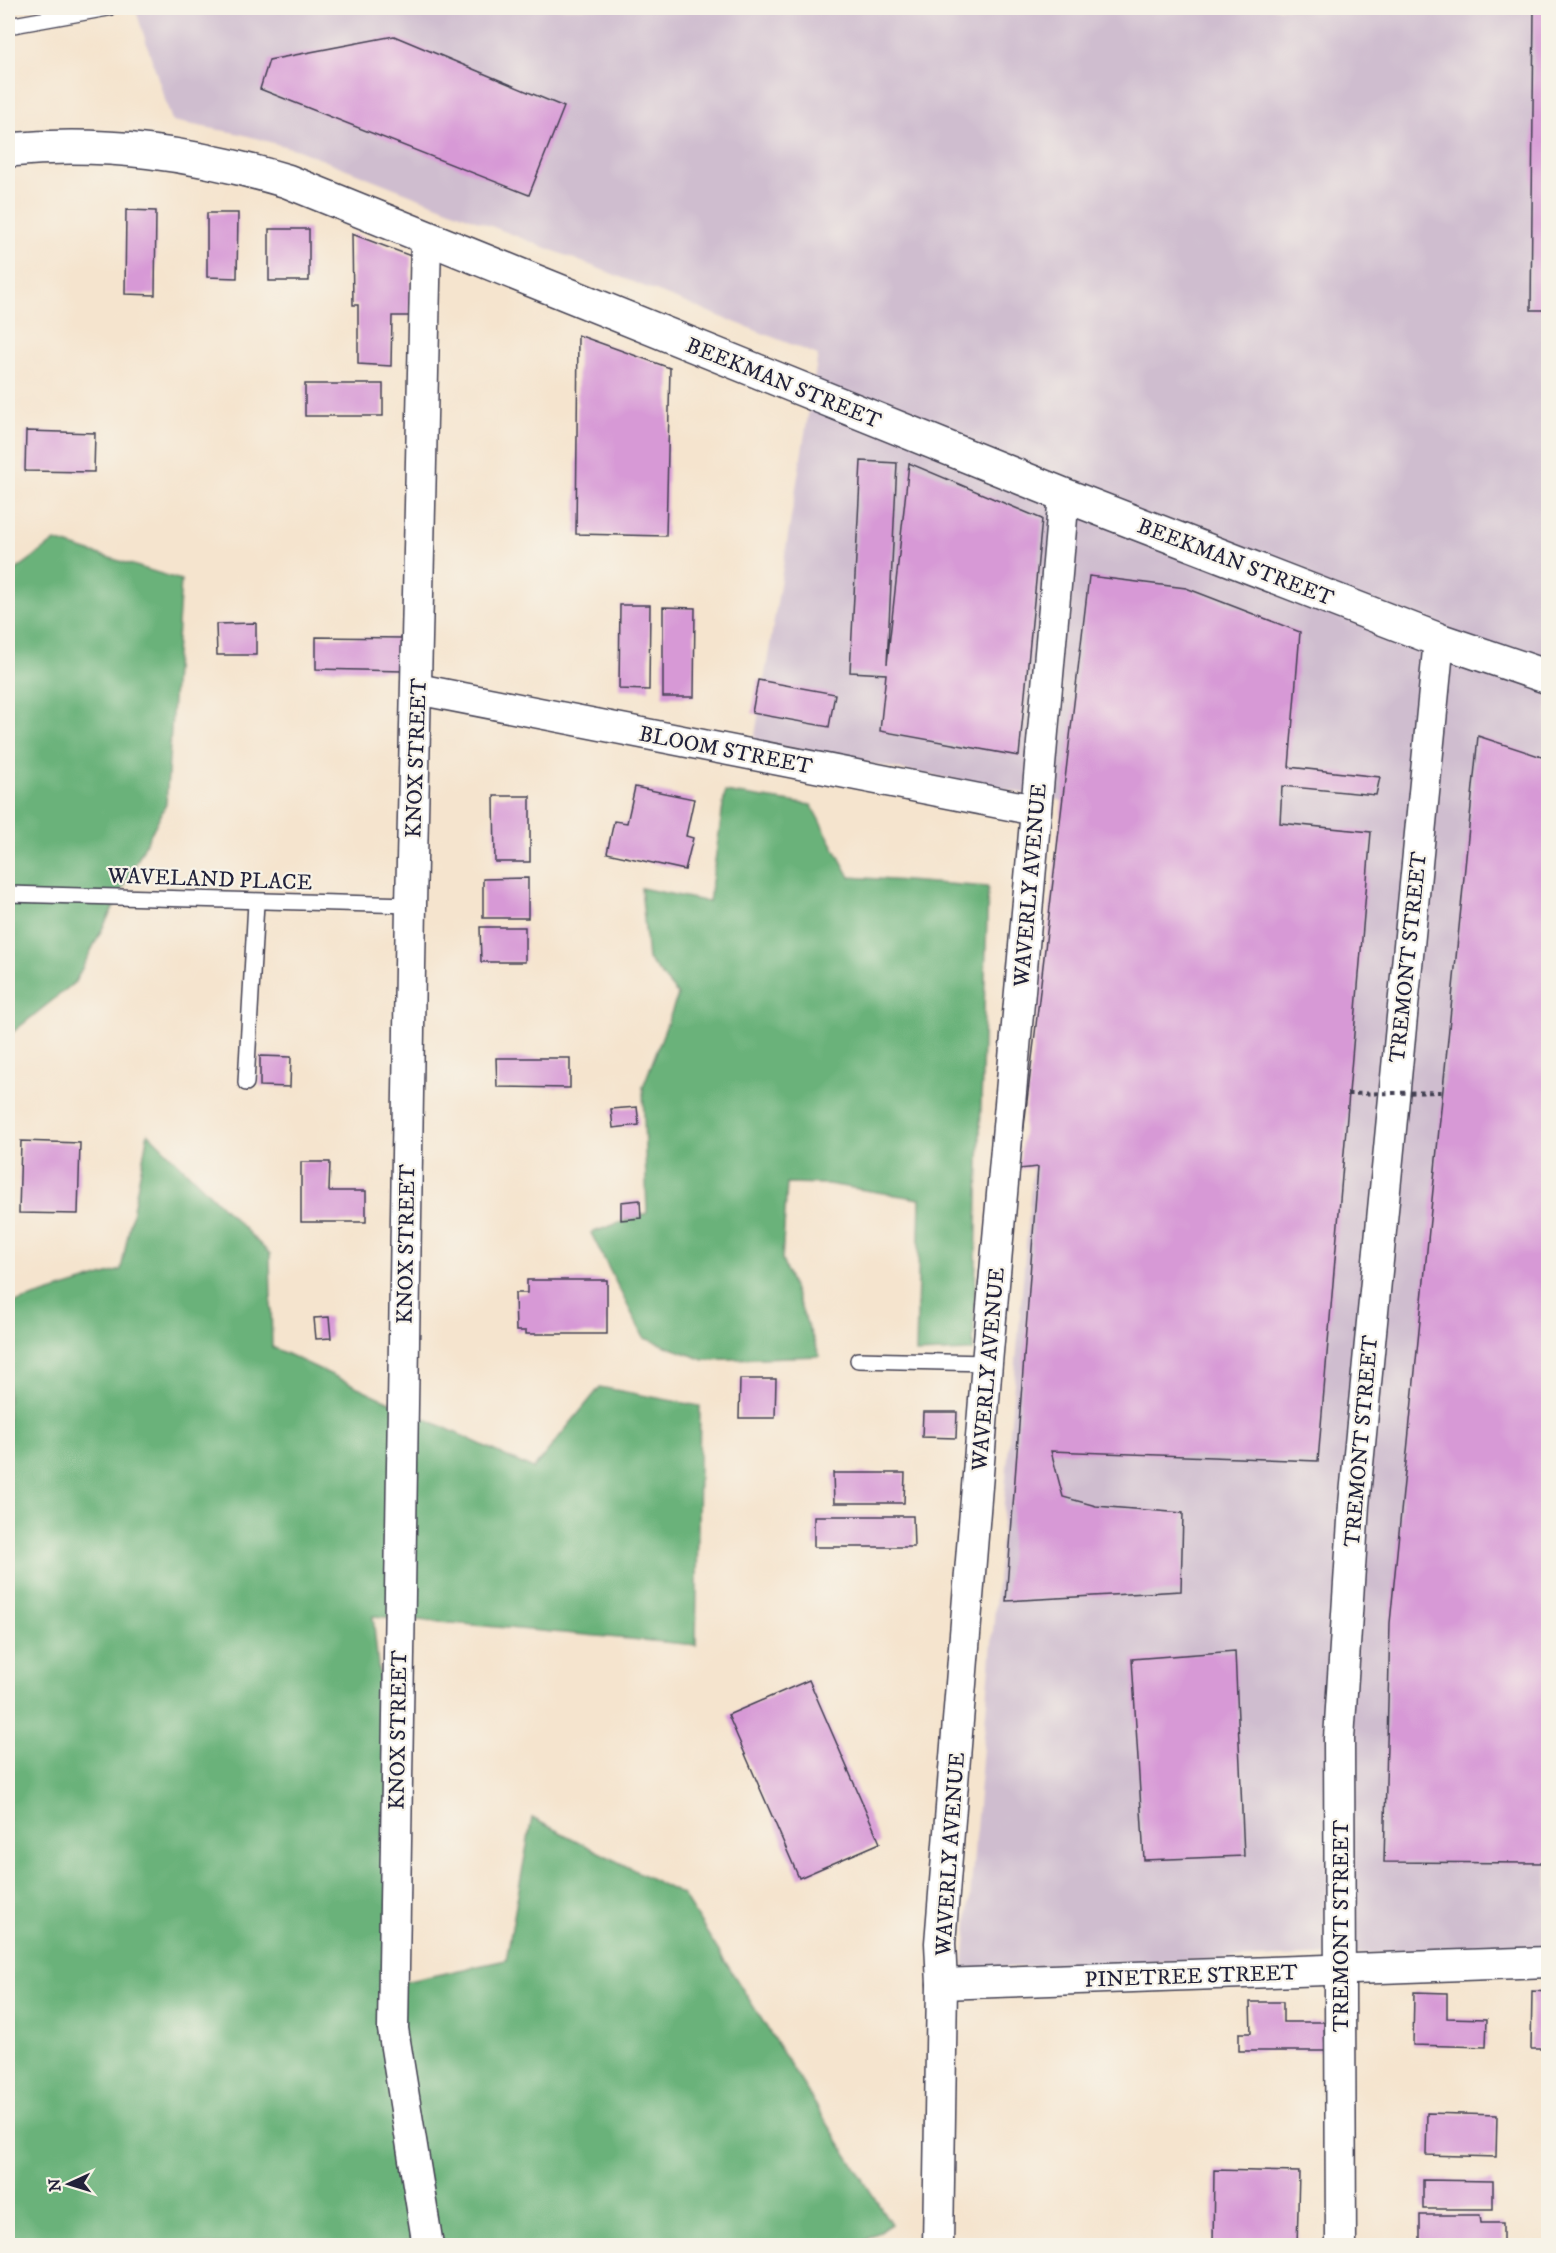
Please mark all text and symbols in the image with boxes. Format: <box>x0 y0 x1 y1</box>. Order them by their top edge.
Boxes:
street label: BEEKMAN STREET <box>682 332 885 435</box>
street label: BEEKMAN STREET <box>1133 513 1338 612</box>
street label: KNOX STREET <box>400 677 433 838</box>
street label: BLOOM STREET <box>637 720 815 781</box>
street label: WAVERLY AVENUE <box>1008 782 1053 989</box>
street label: TREMONT STREET <box>1384 850 1433 1064</box>
street label: WAVELAND PLACE <box>106 862 313 897</box>
street label: KNOX STREET <box>392 1164 421 1324</box>
street label: WAVERLY AVENUE <box>966 1266 1011 1473</box>
street label: TREMONT STREET <box>1339 1334 1384 1548</box>
street label: KNOX STREET <box>384 1650 413 1810</box>
street label: WAVERLY AVENUE <box>930 1751 971 1958</box>
street label: TREMONT STREET <box>1328 1820 1355 2032</box>
street label: PINETREE STREET <box>1084 1959 1298 1994</box>
north arrow <box>39 2154 99 2214</box>
text: N <box>45 2178 65 2192</box>

